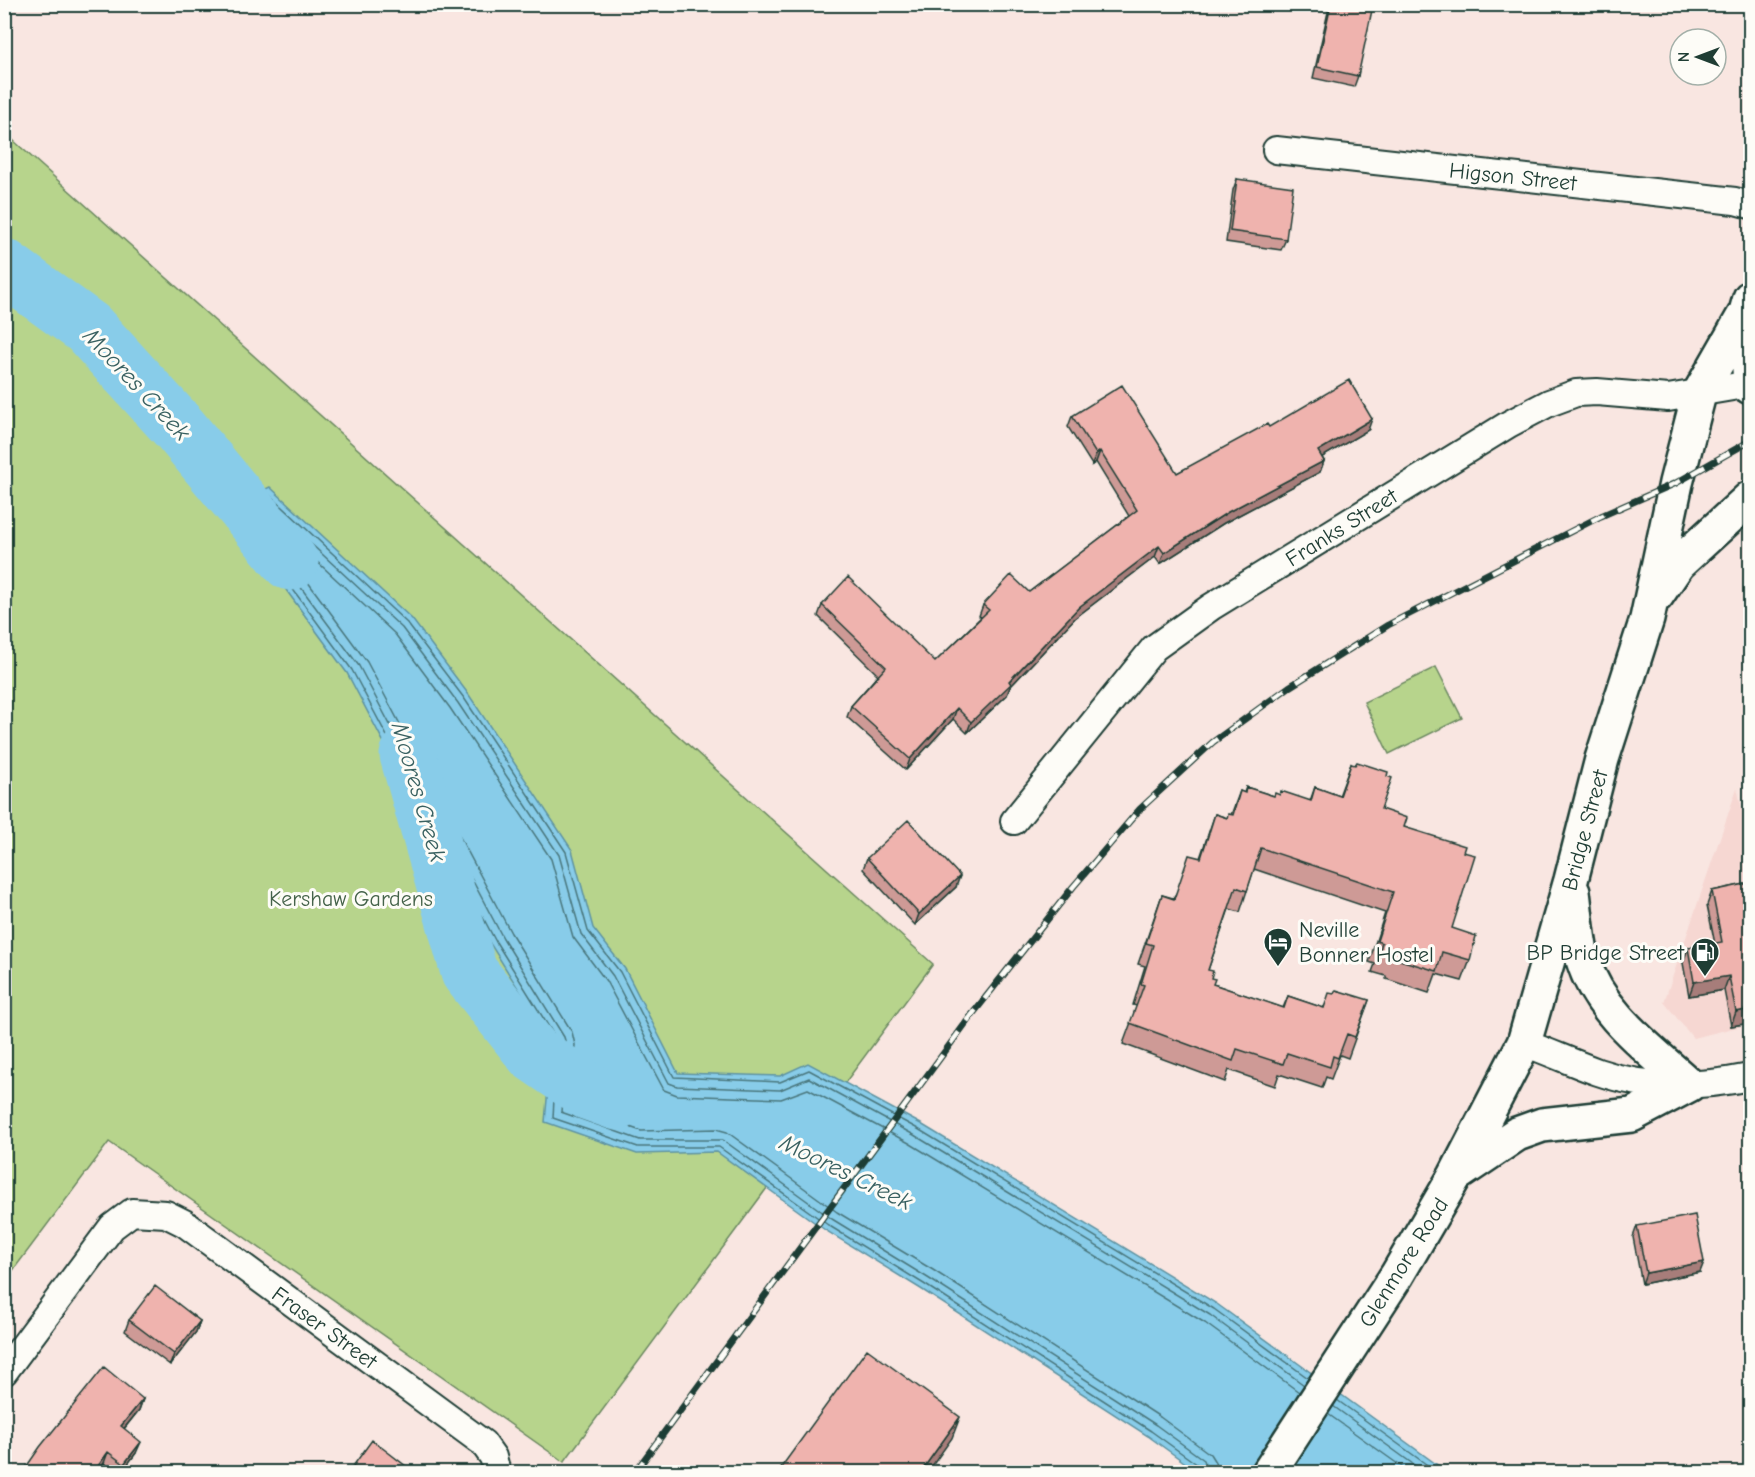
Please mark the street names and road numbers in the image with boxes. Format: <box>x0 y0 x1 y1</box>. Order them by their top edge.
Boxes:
street label: Higson Street <box>1448 157 1579 197</box>
street label: Franks Street <box>1281 483 1403 572</box>
street label: Bridge Street <box>1556 766 1614 894</box>
street label: Glenmore Road <box>1354 1193 1454 1332</box>
street label: Fraser Street <box>267 1281 383 1375</box>

